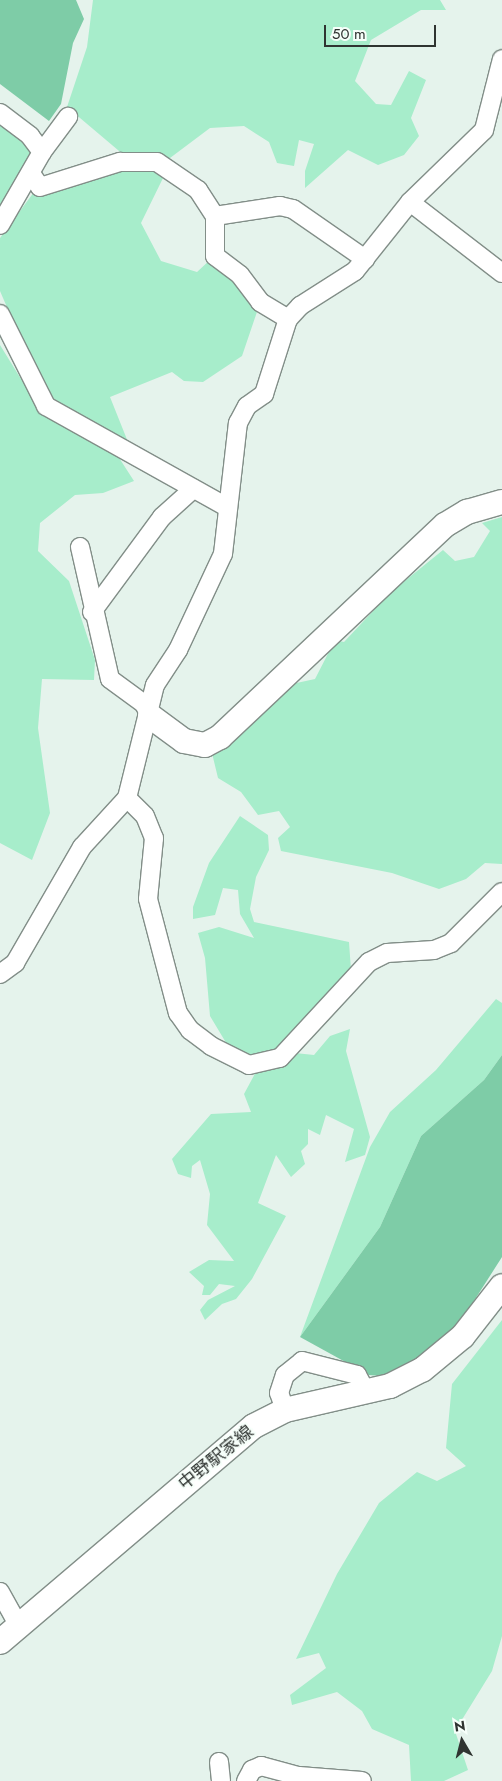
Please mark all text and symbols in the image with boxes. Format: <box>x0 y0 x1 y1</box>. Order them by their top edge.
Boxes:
scale bar <box>327 15 440 47</box>
text: 50 m <box>332 23 366 45</box>
street label: 中野駅家線 <box>174 1421 258 1495</box>
text: N <box>453 1715 467 1737</box>
north arrow <box>437 1716 487 1766</box>

